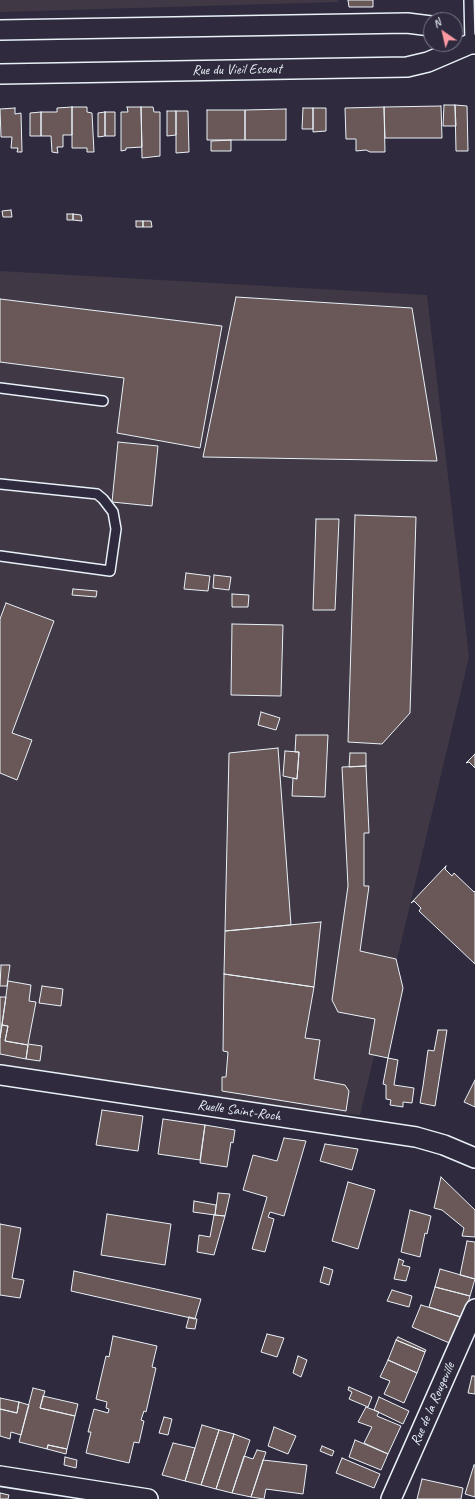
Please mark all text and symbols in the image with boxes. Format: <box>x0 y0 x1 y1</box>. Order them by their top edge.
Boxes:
north arrow <box>423 12 463 52</box>
text: N <box>430 15 444 31</box>
street label: Rue du Vieil Escaut <box>192 61 282 79</box>
street label: Ruelle Saint-Roch <box>196 1097 282 1125</box>
street label: Rue de la Rougeville <box>407 1360 459 1448</box>

